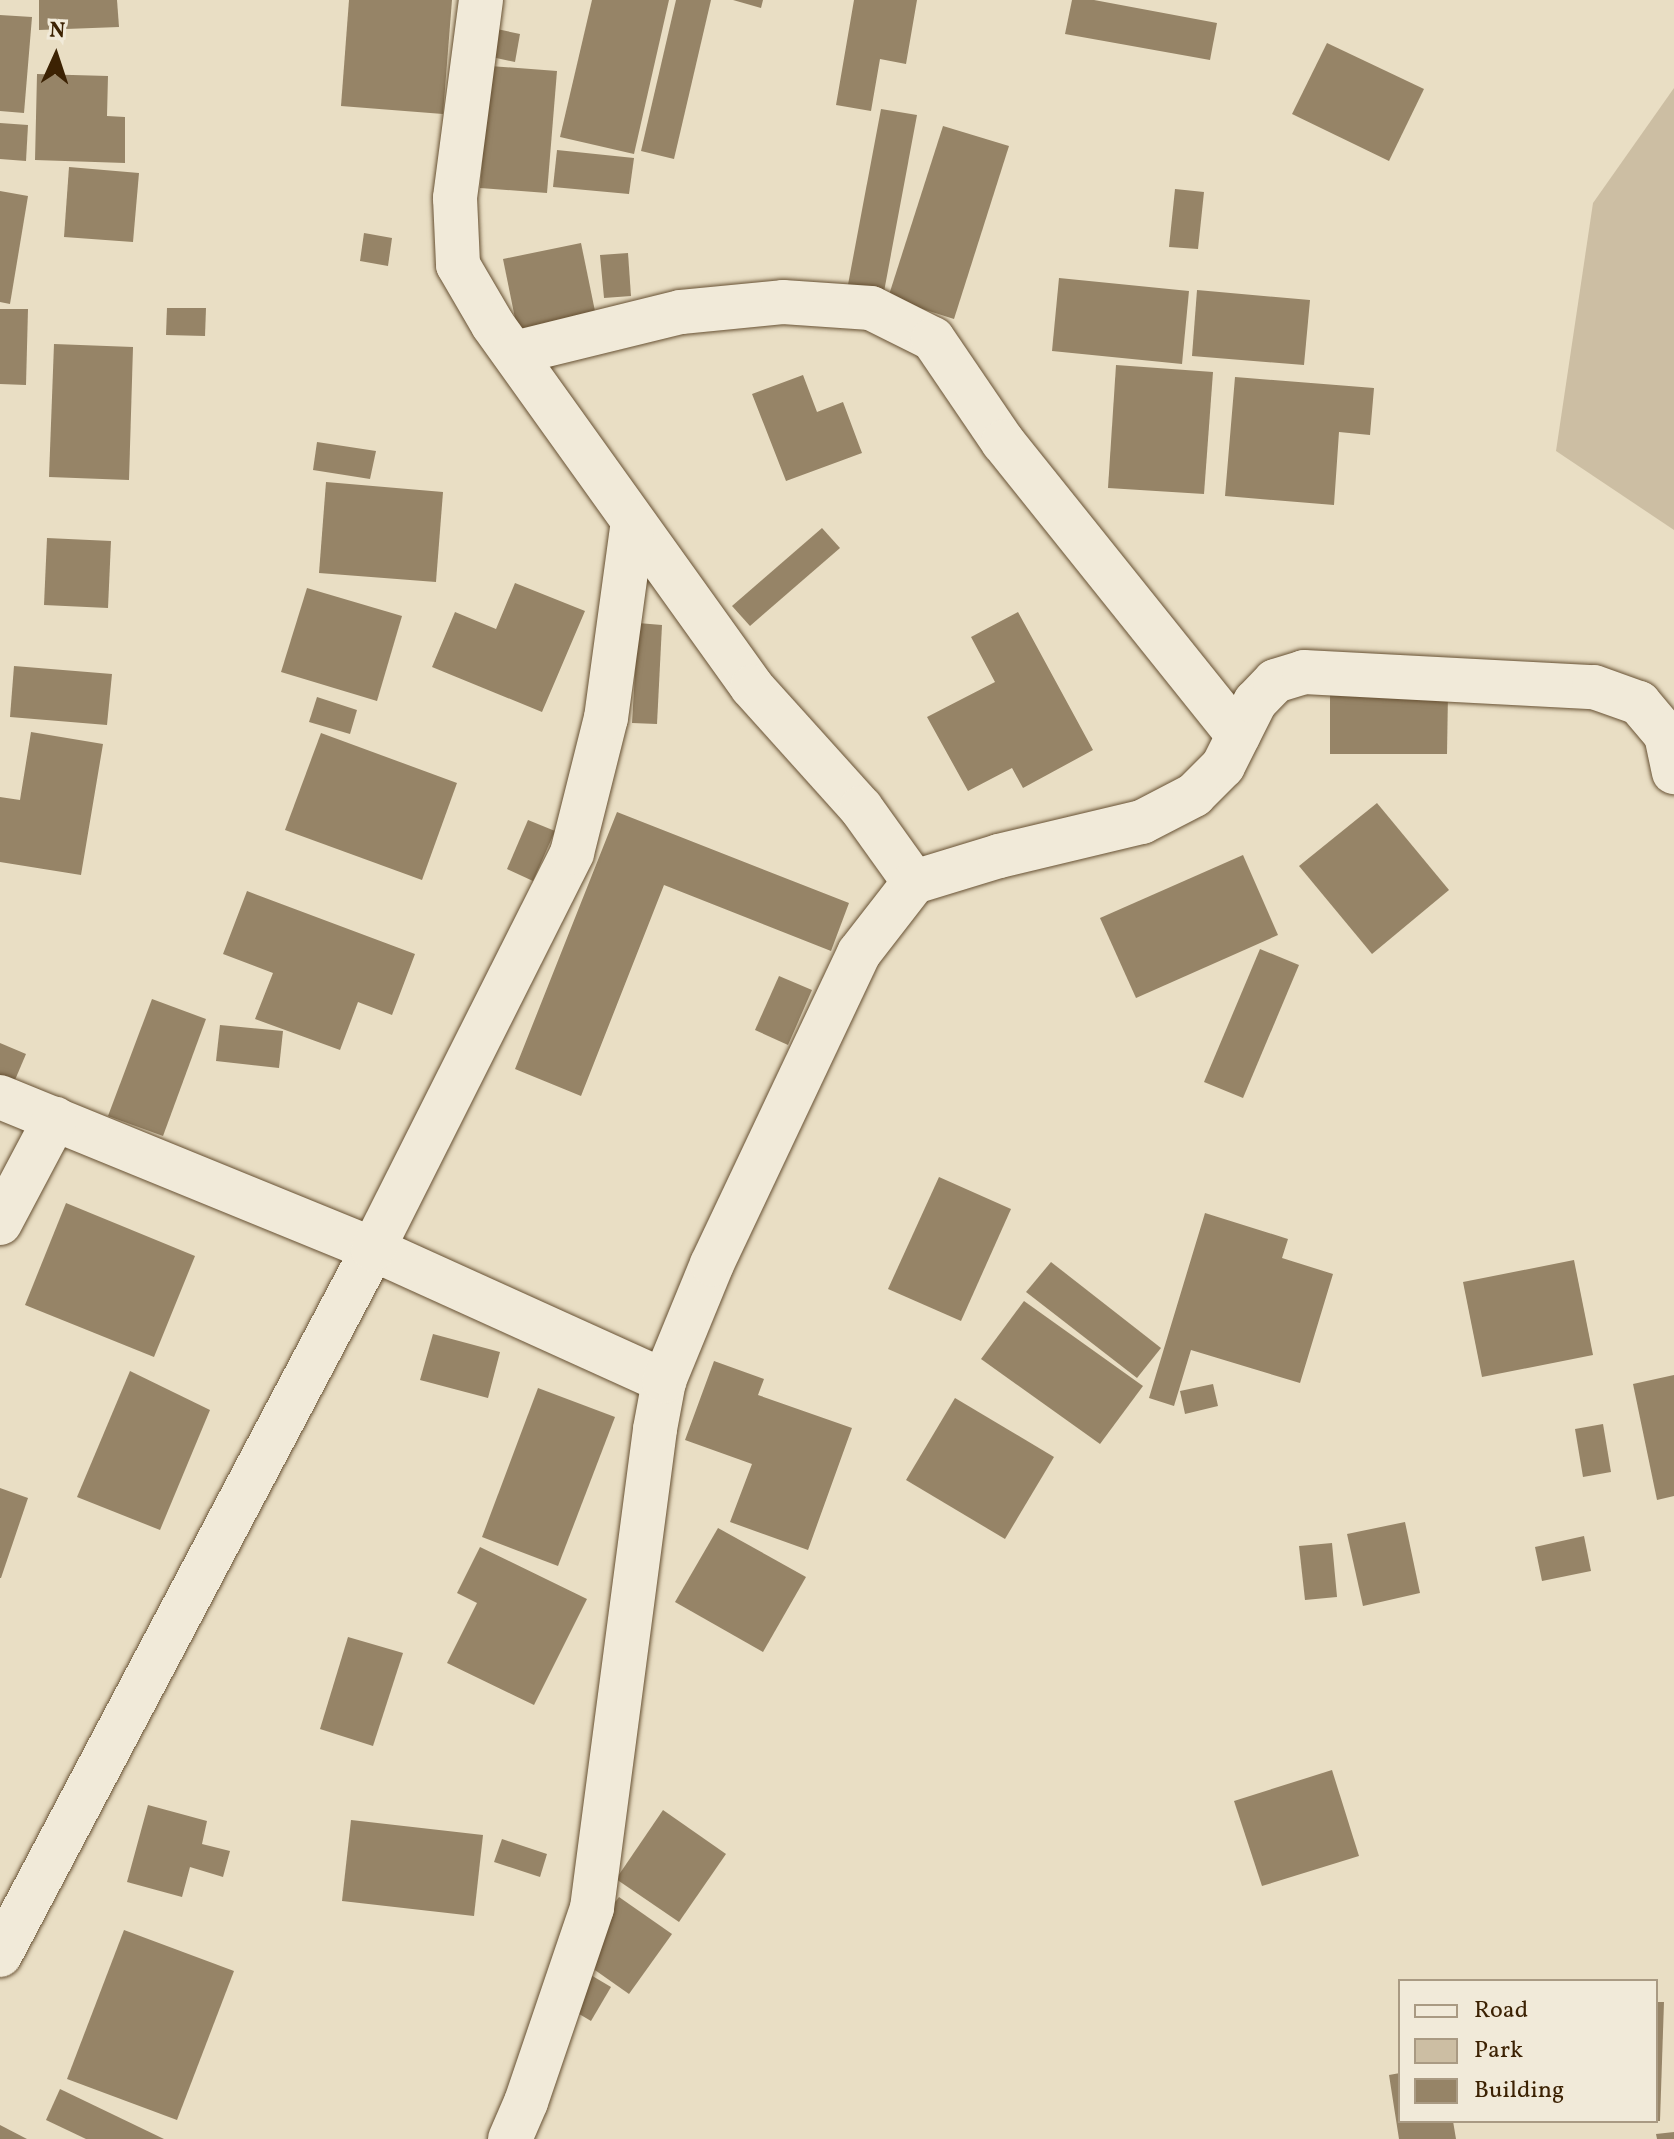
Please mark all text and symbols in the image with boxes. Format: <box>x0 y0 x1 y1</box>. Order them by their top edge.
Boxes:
north arrow <box>16 16 96 96</box>
text: N <box>48 16 66 47</box>
legend <box>1398 1979 1658 2123</box>
text: Road <box>1474 1994 1528 2028</box>
text: Park <box>1474 2034 1523 2068</box>
text: Building <box>1474 2074 1564 2108</box>

